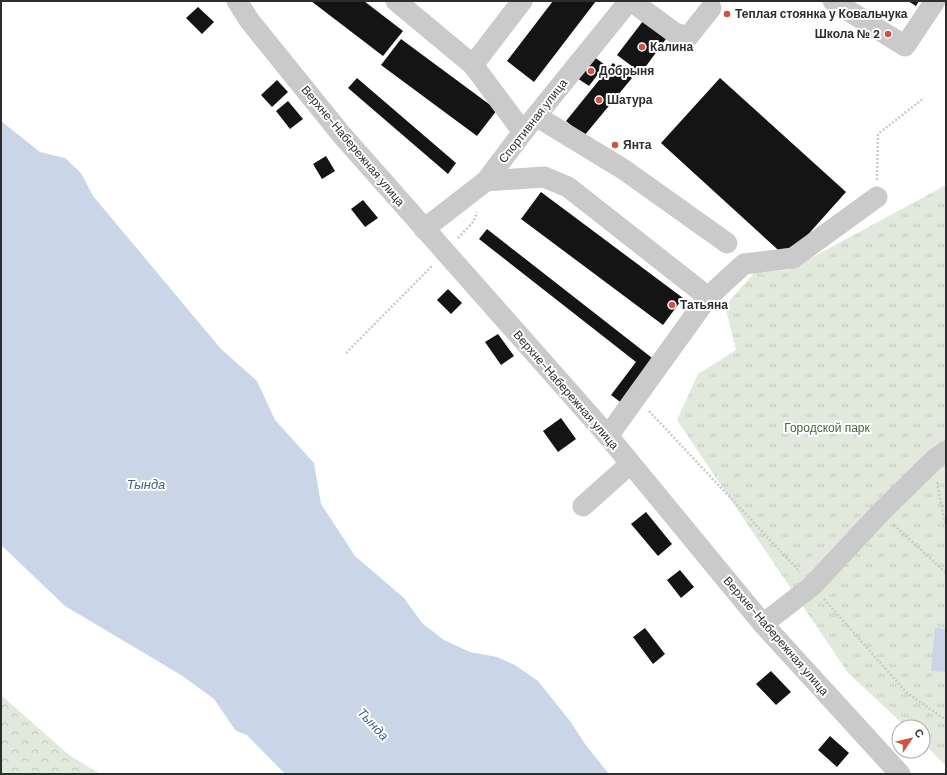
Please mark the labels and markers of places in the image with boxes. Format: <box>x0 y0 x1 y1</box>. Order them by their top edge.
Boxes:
place label: Теплая стоянка у Ковальчука <box>735 6 908 22</box>
marker: Теплая стоянка у Ковальчука <box>722 9 732 19</box>
place label: Школа № 2 <box>815 26 880 42</box>
marker: Школа № 2 <box>883 29 893 39</box>
place label: Калина <box>650 39 693 55</box>
marker: Калина <box>637 42 647 52</box>
place label: Добрыня <box>599 63 654 79</box>
marker: Добрыня <box>586 66 596 76</box>
place label: Шатура <box>607 92 653 108</box>
marker: Шатура <box>594 95 604 105</box>
place label: Янта <box>623 137 652 153</box>
marker: Янта <box>610 140 620 150</box>
place label: Татьяна <box>680 297 728 313</box>
marker: Татьяна <box>667 300 677 310</box>

